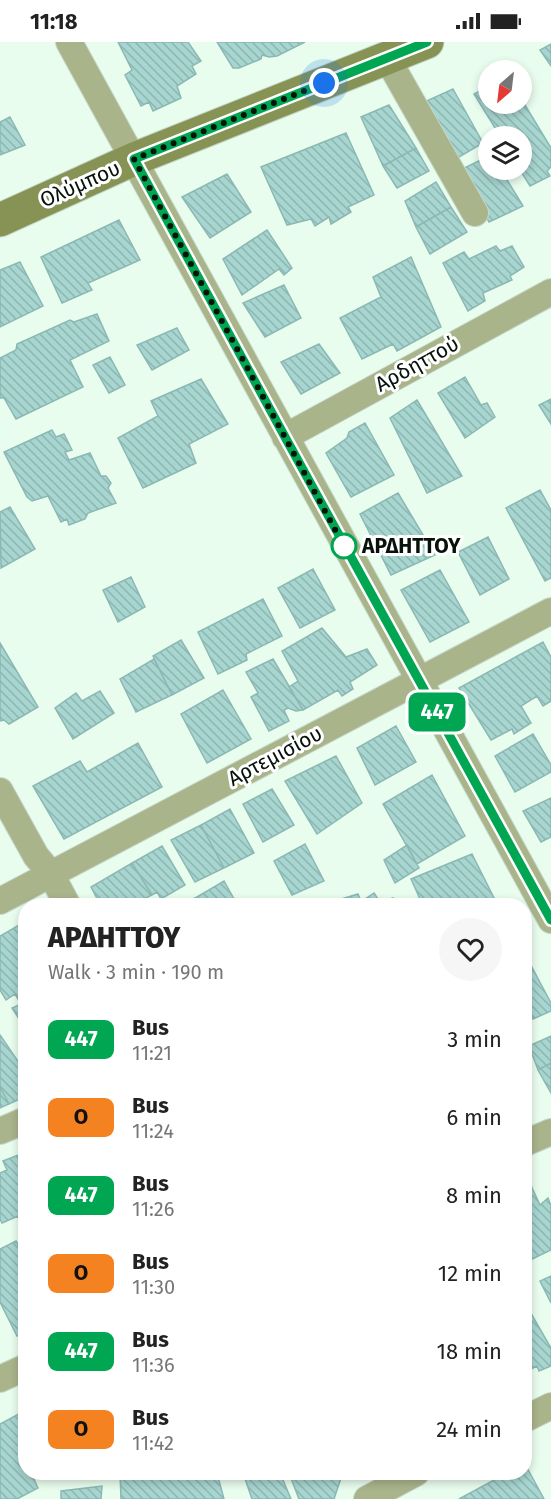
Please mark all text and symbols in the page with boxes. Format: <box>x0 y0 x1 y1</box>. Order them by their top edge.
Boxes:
text: 11:18 <box>30 8 78 35</box>
north arrow <box>478 60 532 114</box>
map controls <box>478 60 532 180</box>
your location <box>309 68 339 98</box>
button: layers <box>478 126 532 180</box>
street label: Ολύμπου <box>36 155 124 213</box>
street label: Αρδηττού <box>371 330 463 398</box>
marker: ΑΡΔΗΤΤΟΥ <box>331 533 357 559</box>
place label: ΑΡΔΗΤΤΟΥ <box>361 533 461 559</box>
line badge: 447 <box>402 692 472 732</box>
text: 447 <box>421 699 453 725</box>
street label: Αρτεμισίου <box>223 720 327 792</box>
button: heart <box>439 918 502 981</box>
text: ΑΡΔΗΤΤΟΥ <box>48 921 180 954</box>
text: Walk · 3 min · 190 m <box>48 960 224 984</box>
text: Bus <box>132 1014 169 1041</box>
text: 447 <box>65 1026 97 1052</box>
text: 3 min <box>447 1026 502 1053</box>
text: 11:21 <box>132 1041 172 1065</box>
text: Bus <box>132 1092 169 1119</box>
text: Ο <box>74 1104 88 1130</box>
text: 6 min <box>446 1104 502 1131</box>
text: 11:24 <box>132 1119 174 1143</box>
text: Bus <box>132 1170 169 1197</box>
text: 447 <box>65 1182 97 1208</box>
text: 8 min <box>446 1182 502 1209</box>
text: 11:26 <box>132 1197 174 1221</box>
text: Bus <box>132 1248 169 1275</box>
text: Ο <box>74 1260 88 1286</box>
text: 12 min <box>438 1260 502 1287</box>
text: 11:30 <box>132 1275 175 1299</box>
text: Bus <box>132 1326 169 1353</box>
text: 447 <box>65 1338 97 1364</box>
text: 18 min <box>437 1338 502 1365</box>
text: 11:36 <box>132 1353 175 1377</box>
text: Bus <box>132 1404 169 1431</box>
text: Ο <box>74 1416 88 1442</box>
text: 24 min <box>436 1416 502 1443</box>
text: 11:42 <box>132 1431 174 1455</box>

